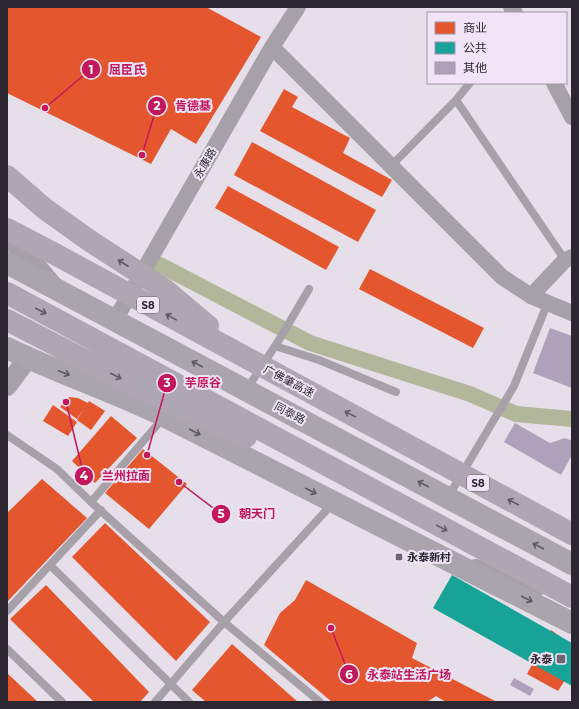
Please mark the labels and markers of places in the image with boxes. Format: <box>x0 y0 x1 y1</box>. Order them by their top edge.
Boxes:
callout: 屈臣氏 <box>81 57 153 81</box>
callout: 肯德基 <box>147 94 219 118</box>
callout: 芋原谷 <box>157 371 229 395</box>
callout: 兰州拉面 <box>74 464 158 488</box>
callout: 朝天门 <box>211 502 283 526</box>
place label: 永泰新村 <box>407 550 451 564</box>
marker: 永泰新村 <box>394 552 404 562</box>
place label: 永泰 <box>530 652 553 666</box>
marker: 永泰 <box>555 653 567 665</box>
callout: 永泰站生活广场 <box>339 662 459 686</box>

